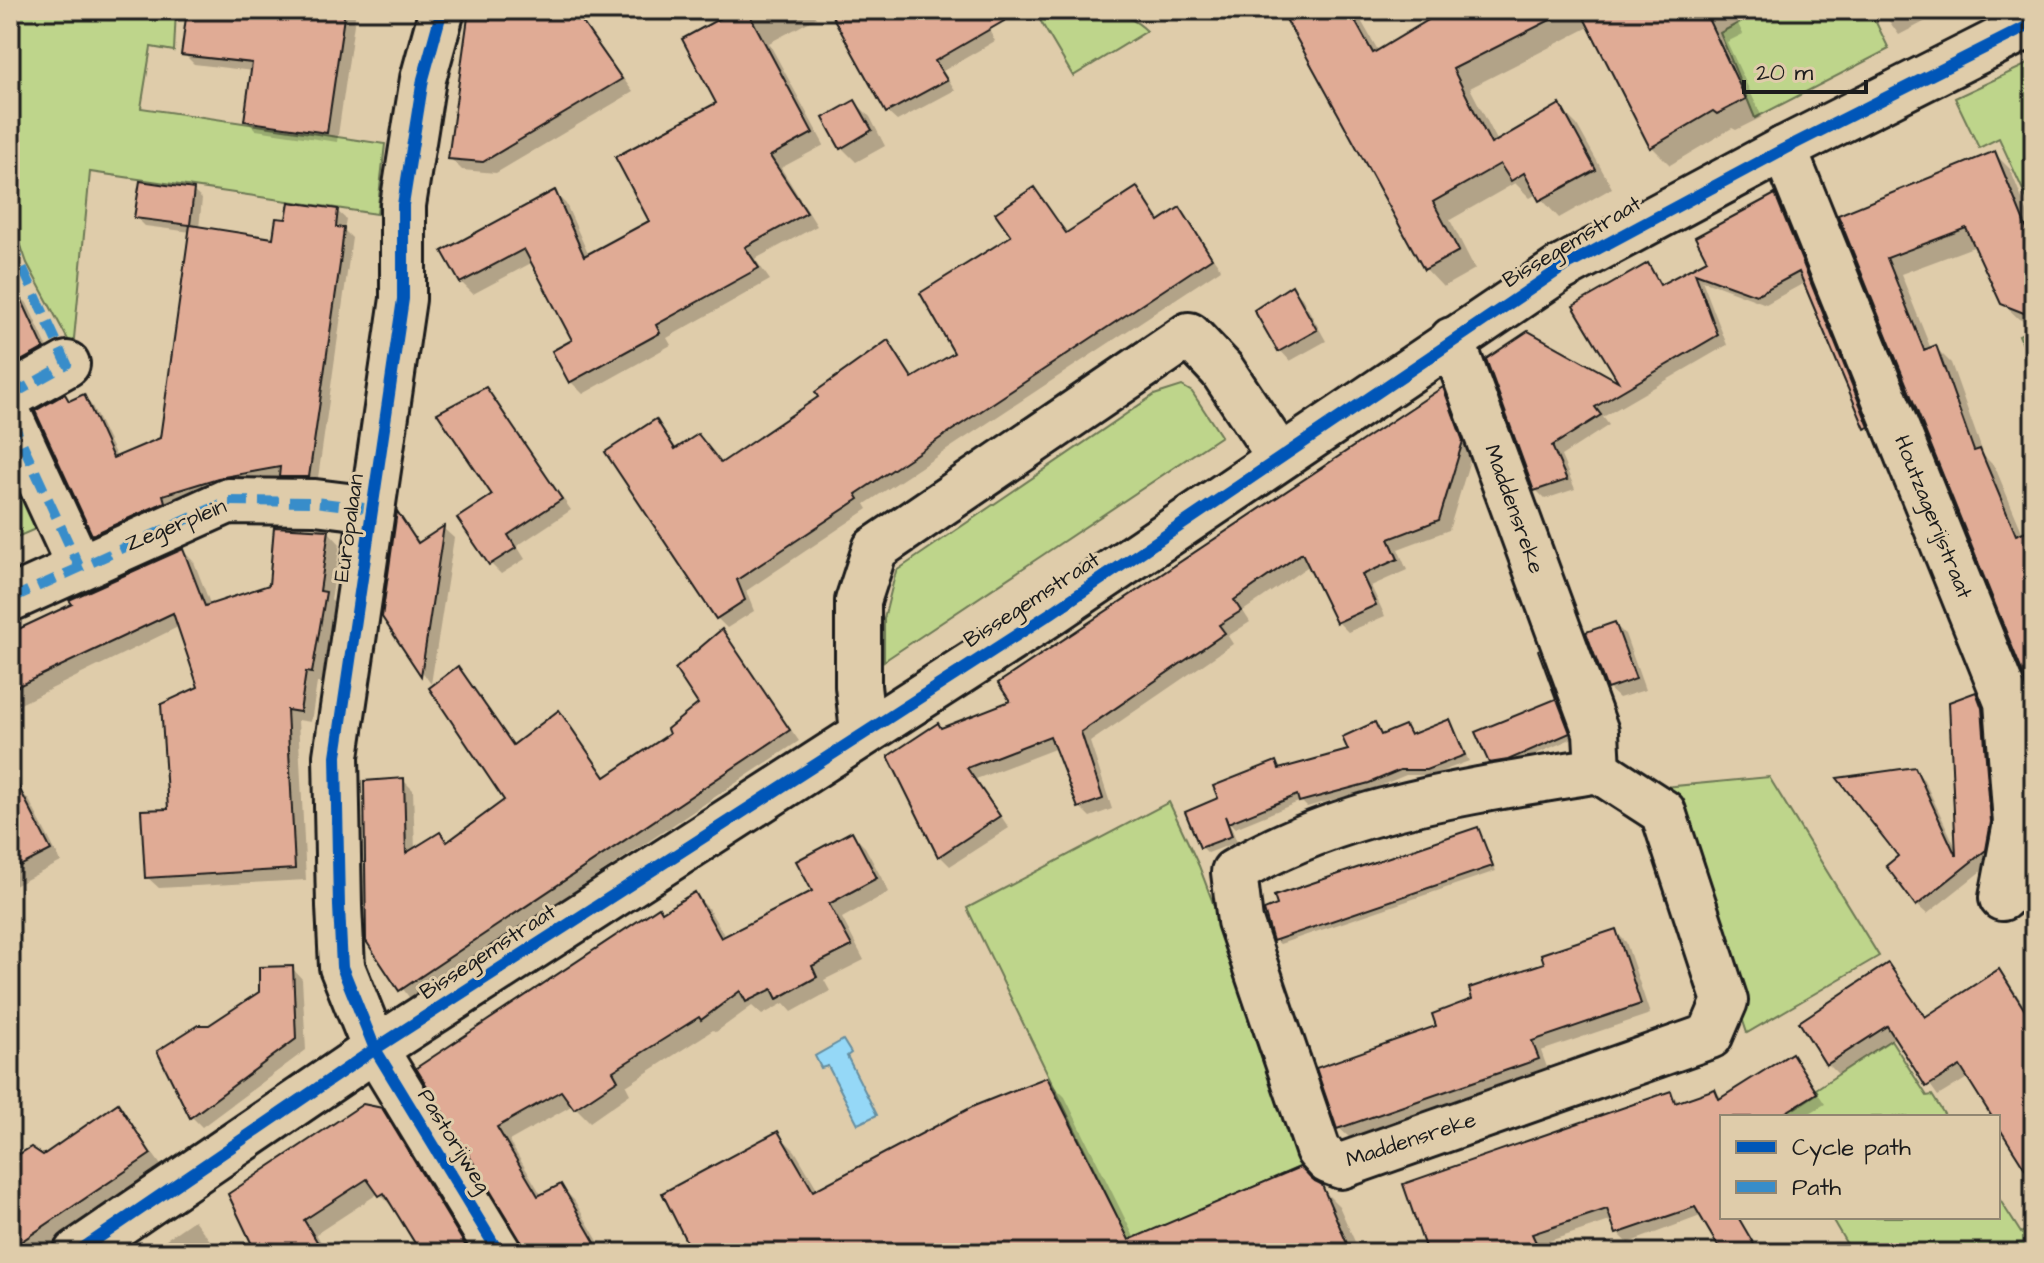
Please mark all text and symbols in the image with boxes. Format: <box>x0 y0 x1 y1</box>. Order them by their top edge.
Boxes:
scale bar <box>1744 44 1866 94</box>
text: 20 m <box>1756 56 1813 90</box>
street label: Bissegemstraat <box>1497 188 1648 296</box>
street label: Houtzagerijstraat <box>1885 431 1980 604</box>
street label: Maddensreke <box>1476 440 1552 578</box>
street label: Europalaan <box>326 472 372 584</box>
street label: Zegerplein <box>121 491 232 560</box>
street label: Bissegemstraat <box>958 544 1107 657</box>
street label: Bissegemstraat <box>414 896 563 1009</box>
street label: Pastorijweg <box>409 1083 498 1200</box>
street label: Maddensreke <box>1342 1104 1480 1176</box>
legend <box>1720 1115 2000 1219</box>
text: Cycle path <box>1792 1131 1911 1166</box>
text: Path <box>1792 1171 1841 1205</box>

